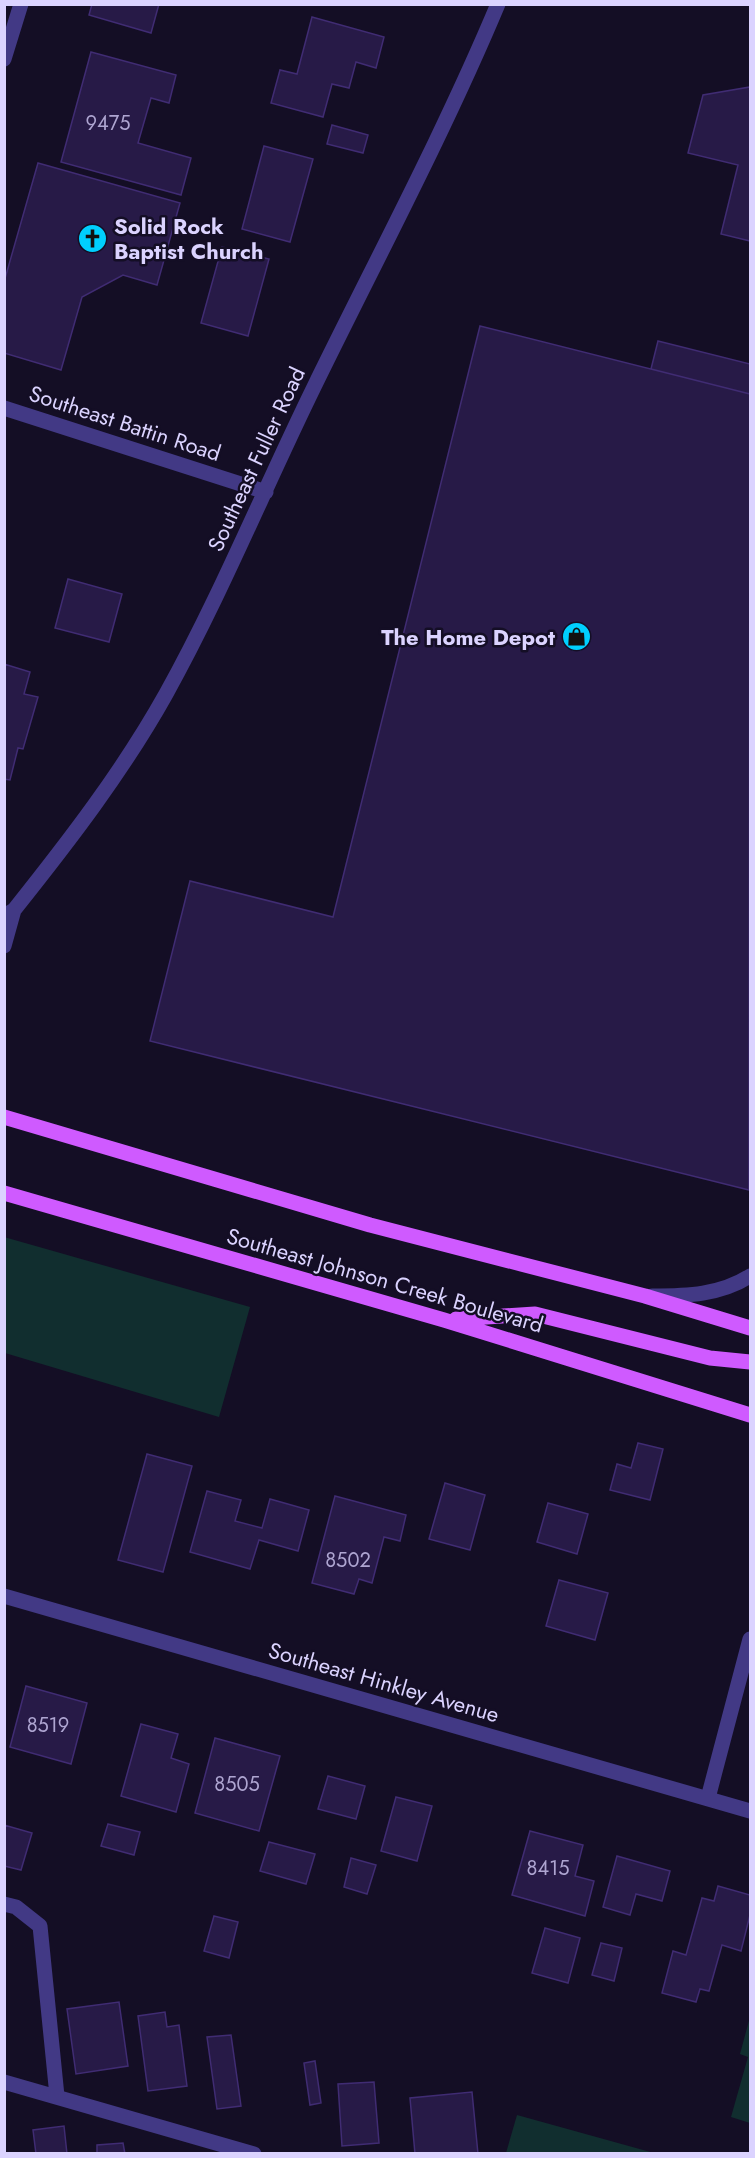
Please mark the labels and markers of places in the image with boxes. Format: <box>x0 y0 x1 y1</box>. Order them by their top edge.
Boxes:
place label: Solid Rock Baptist Church <box>114 210 263 267</box>
church icon: Solid Rock Baptist Church <box>77 223 109 255</box>
place label: The Home Depot <box>381 621 555 653</box>
shop icon: The Home Depot <box>560 621 592 653</box>

